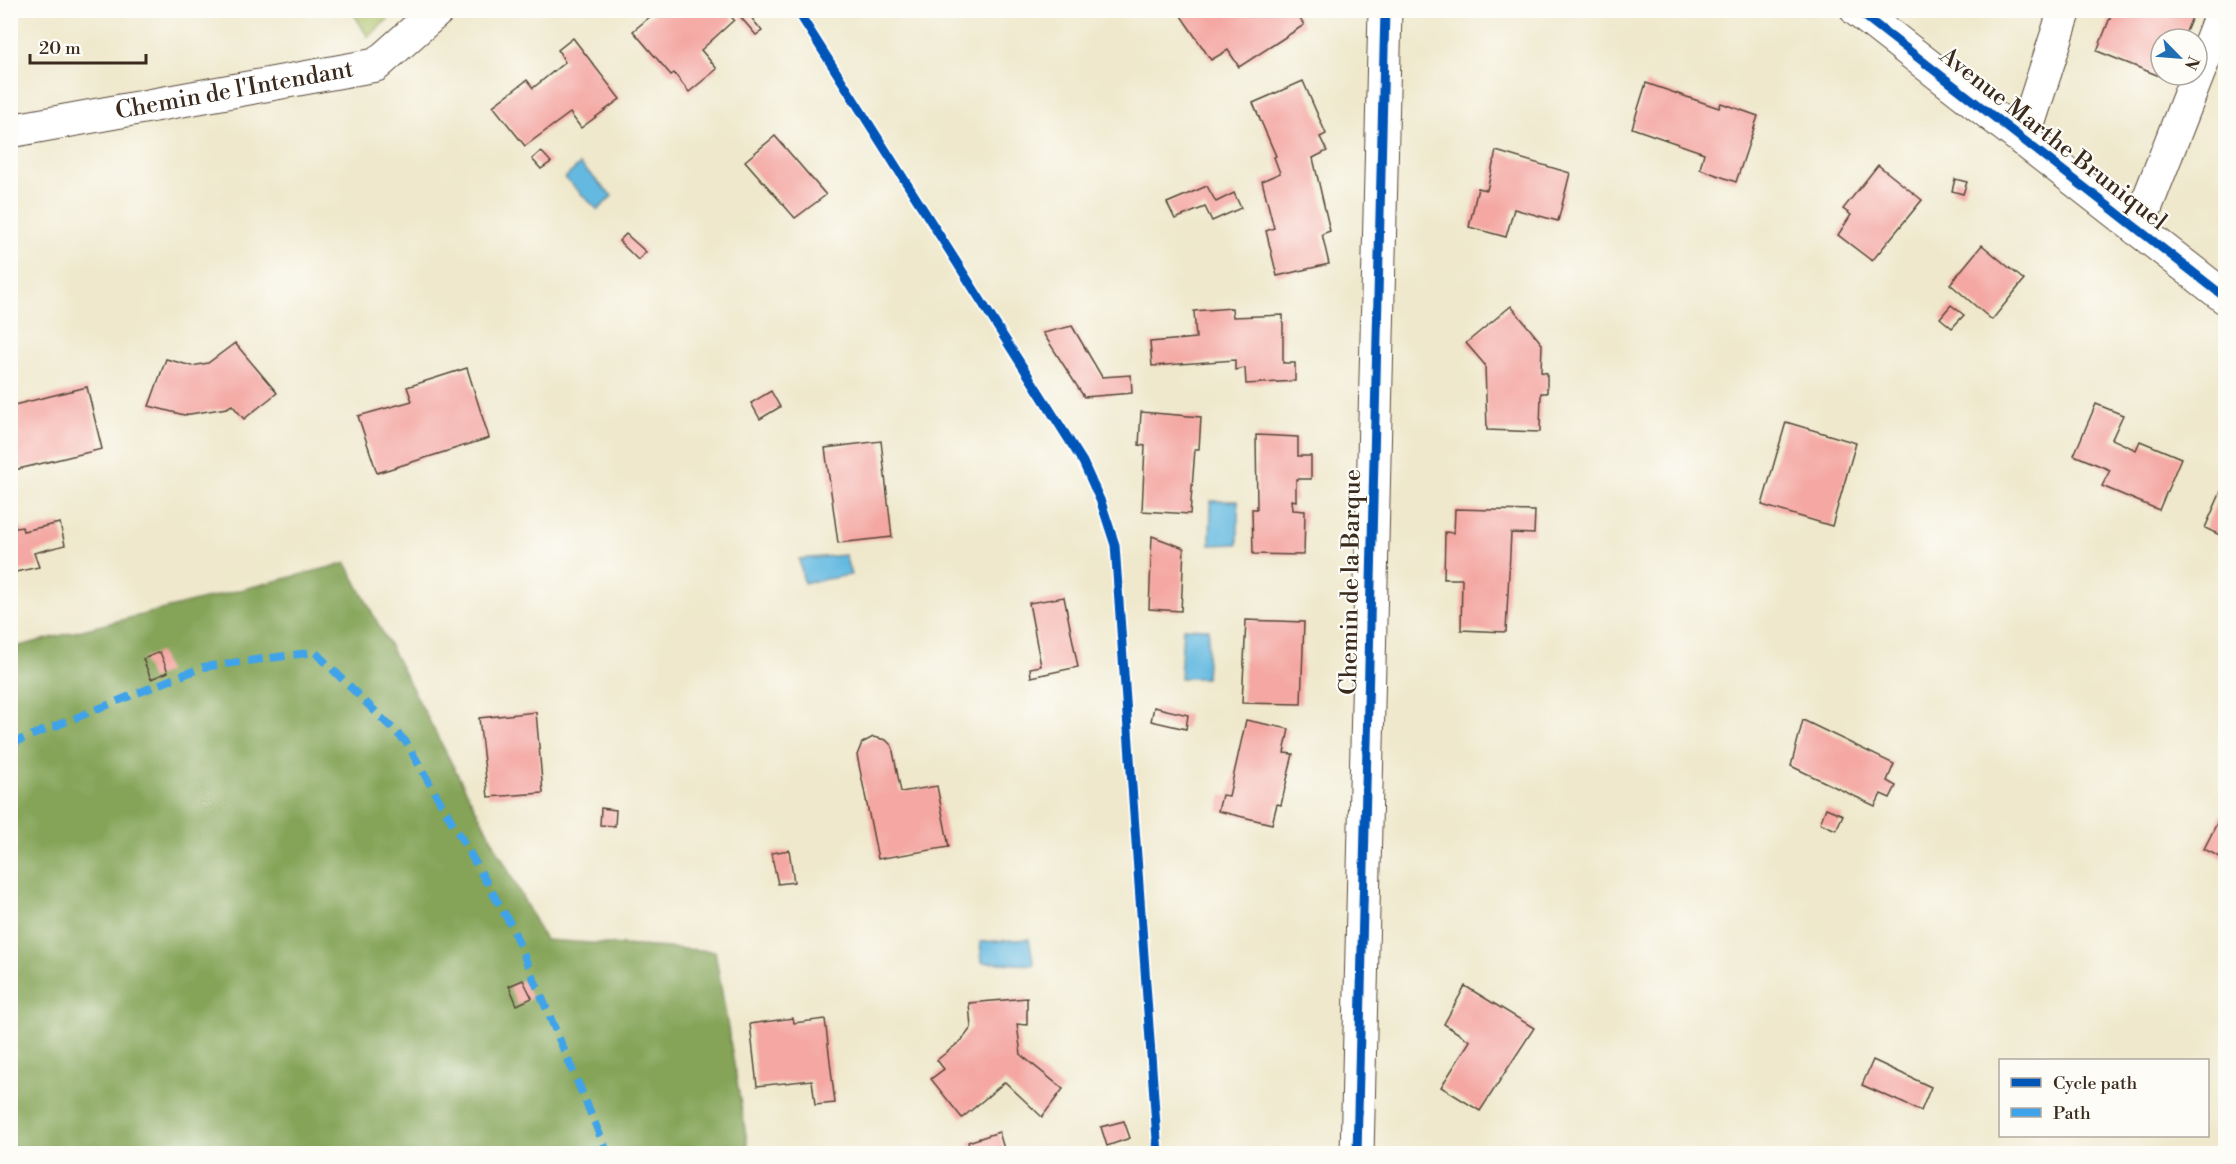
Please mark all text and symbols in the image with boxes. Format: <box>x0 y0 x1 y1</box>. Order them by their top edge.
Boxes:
scale bar <box>30 27 146 65</box>
north arrow <box>2149 27 2209 87</box>
text: 20 m <box>39 37 81 60</box>
street label: Avenue Marthe Bruniquel <box>1933 40 2173 237</box>
text: N <box>2180 53 2203 73</box>
street label: Chemin de l'Intendant <box>113 54 356 127</box>
street label: Chemin de la Barque <box>1334 469 1368 695</box>
legend <box>1999 1059 2209 1137</box>
text: Cycle path <box>2053 1072 2137 1095</box>
text: Path <box>2053 1102 2091 1125</box>

